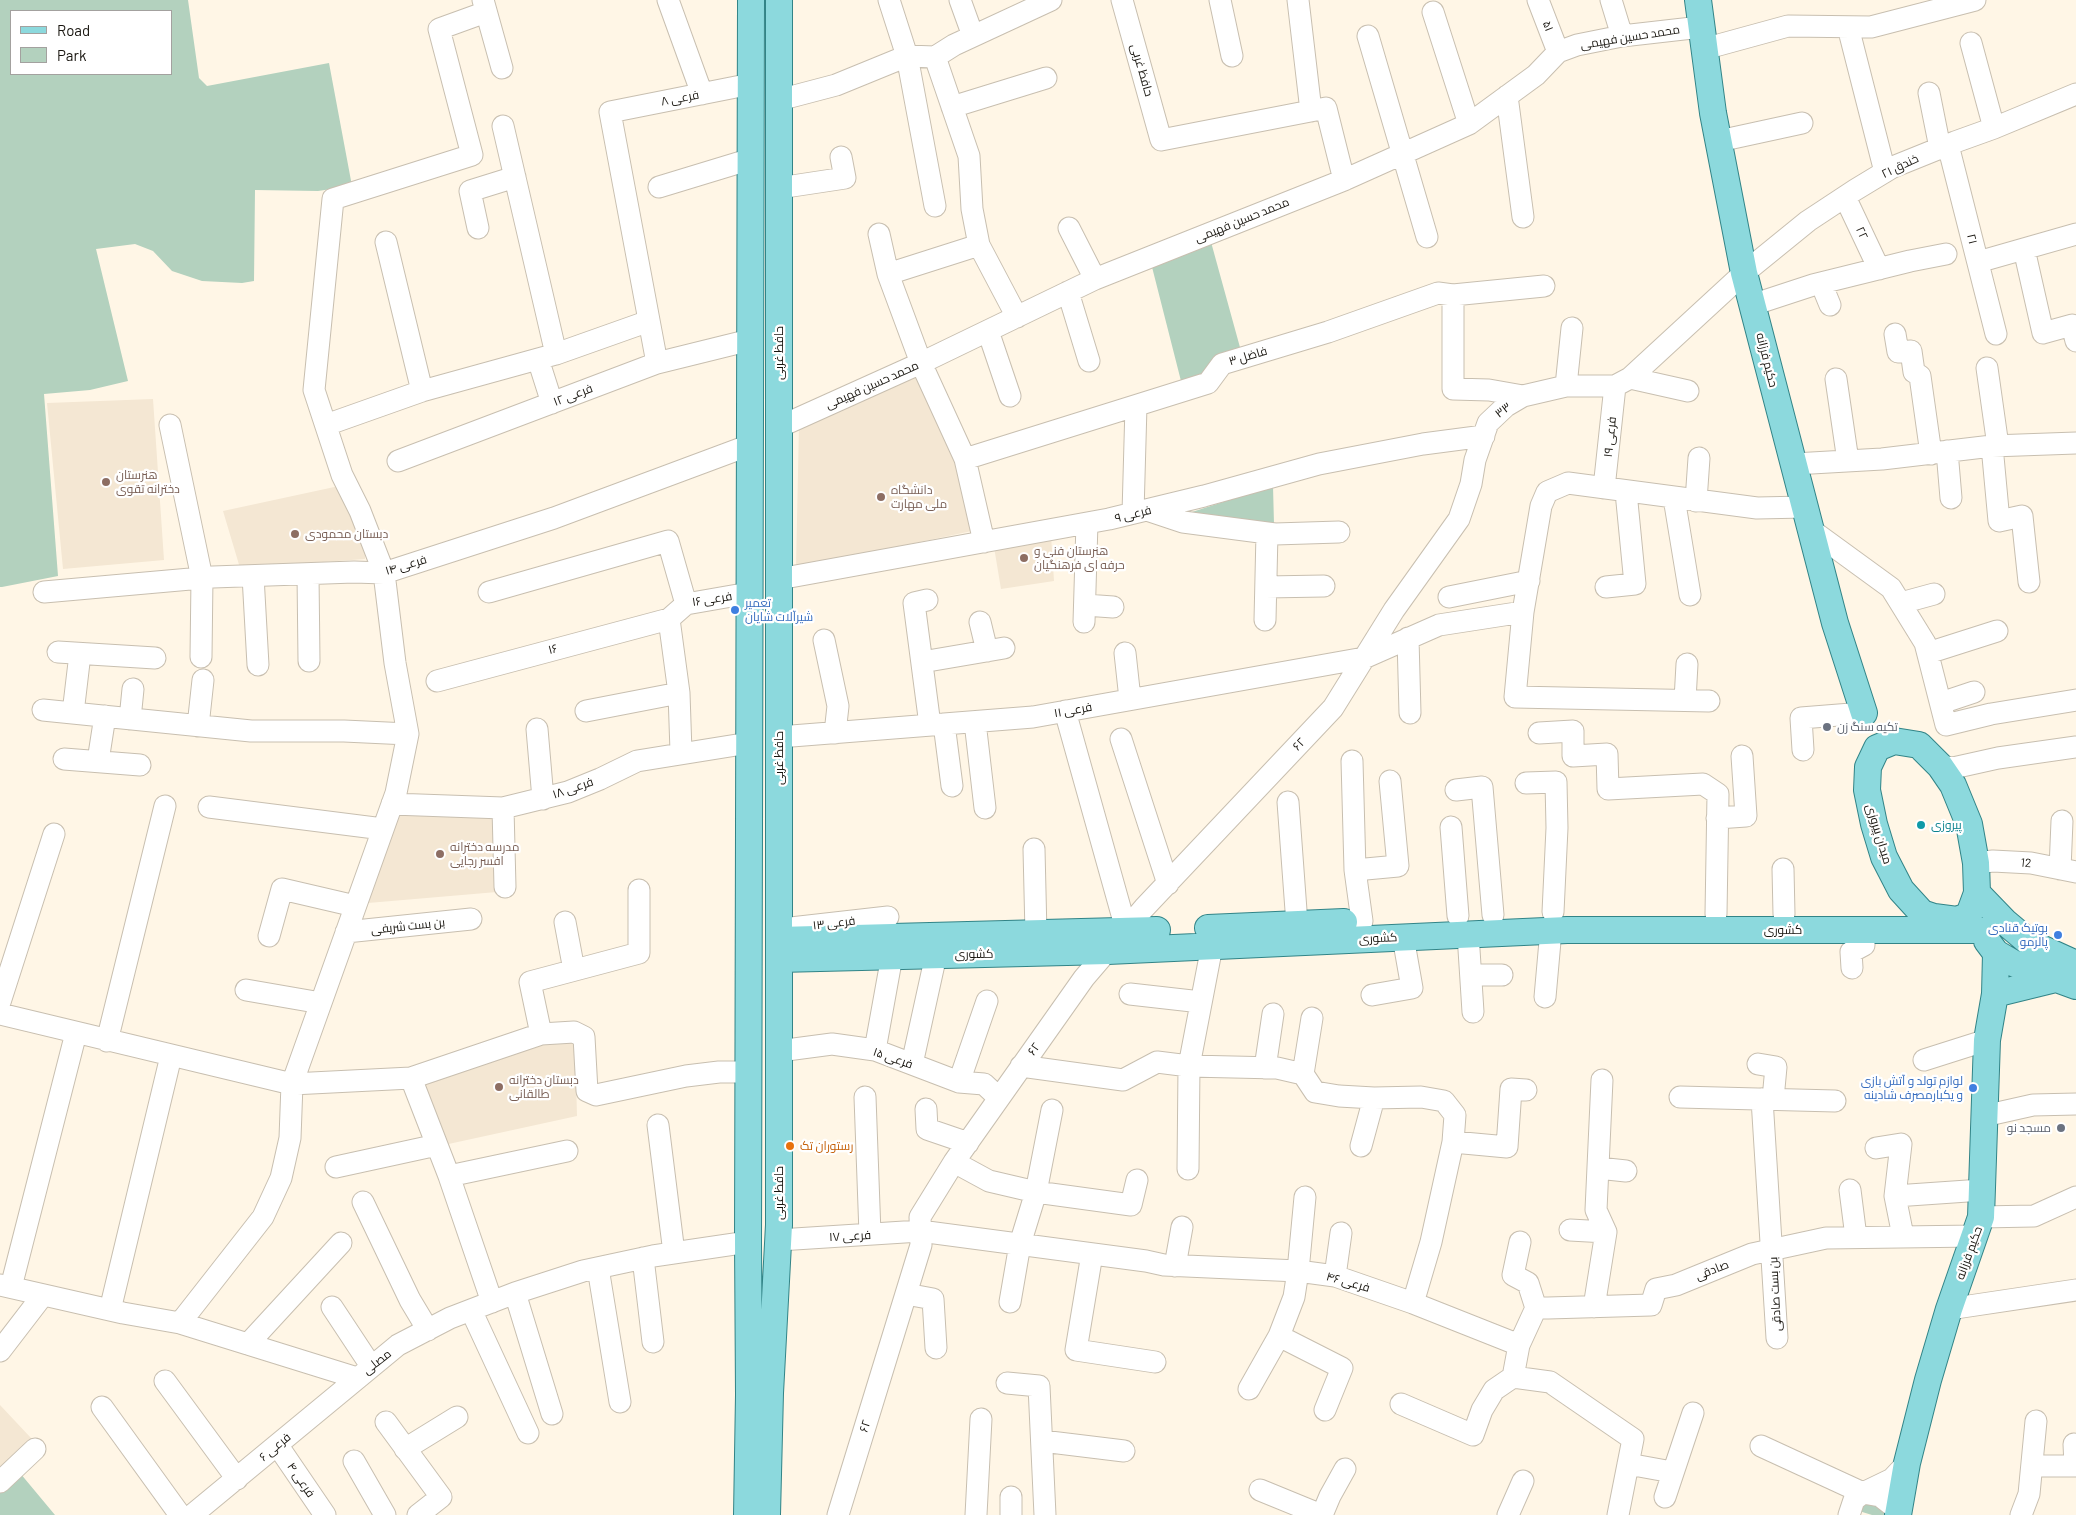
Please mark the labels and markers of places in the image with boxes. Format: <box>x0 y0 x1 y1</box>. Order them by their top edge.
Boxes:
place label: هنرستان دخترانه تقوی <box>116 468 180 496</box>
marker: هنرستان دخترانه تقوی <box>100 476 112 488</box>
place label: دانشگاه ملی مهارت <box>891 483 947 511</box>
marker: دانشگاه ملی مهارت <box>875 491 887 503</box>
place label: دبستان محمودی <box>305 527 388 541</box>
marker: دبستان محمودی <box>289 528 301 540</box>
place label: هنرستان فنی و حرفه ای فرهنگیان <box>1034 544 1125 572</box>
marker: هنرستان فنی و حرفه ای فرهنگیان <box>1018 552 1030 564</box>
place label: تعمیر شیرآلات شایان <box>745 596 813 624</box>
marker: تعمیر شیرآلات شایان <box>729 604 741 616</box>
place label: تکیه سنگ زن <box>1837 720 1898 734</box>
marker: تکیه سنگ زن <box>1821 721 1833 733</box>
place label: پیروزی <box>1931 818 1962 832</box>
marker: پیروزی <box>1915 819 1927 831</box>
place label: مدرسه دخترانه افسر رجایی <box>450 840 519 868</box>
marker: مدرسه دخترانه افسر رجایی <box>434 848 446 860</box>
place label: بوتیک قنادی پالرمو <box>1988 921 2048 949</box>
marker: بوتیک قنادی پالرمو <box>2052 929 2064 941</box>
place label: دبستان دخترانه طالقانی <box>509 1073 579 1101</box>
place label: لوازم تولد و آتش بازی و یکبارمصرف شادینه <box>1861 1074 1963 1102</box>
marker: دبستان دخترانه طالقانی <box>493 1081 505 1093</box>
marker: لوازم تولد و آتش بازی و یکبارمصرف شادینه <box>1967 1082 1979 1094</box>
place label: مسجد نو <box>2007 1121 2051 1135</box>
marker: مسجد نو <box>2055 1122 2067 1134</box>
place label: رستوران تک <box>800 1139 853 1153</box>
marker: رستوران تک <box>784 1140 796 1152</box>

